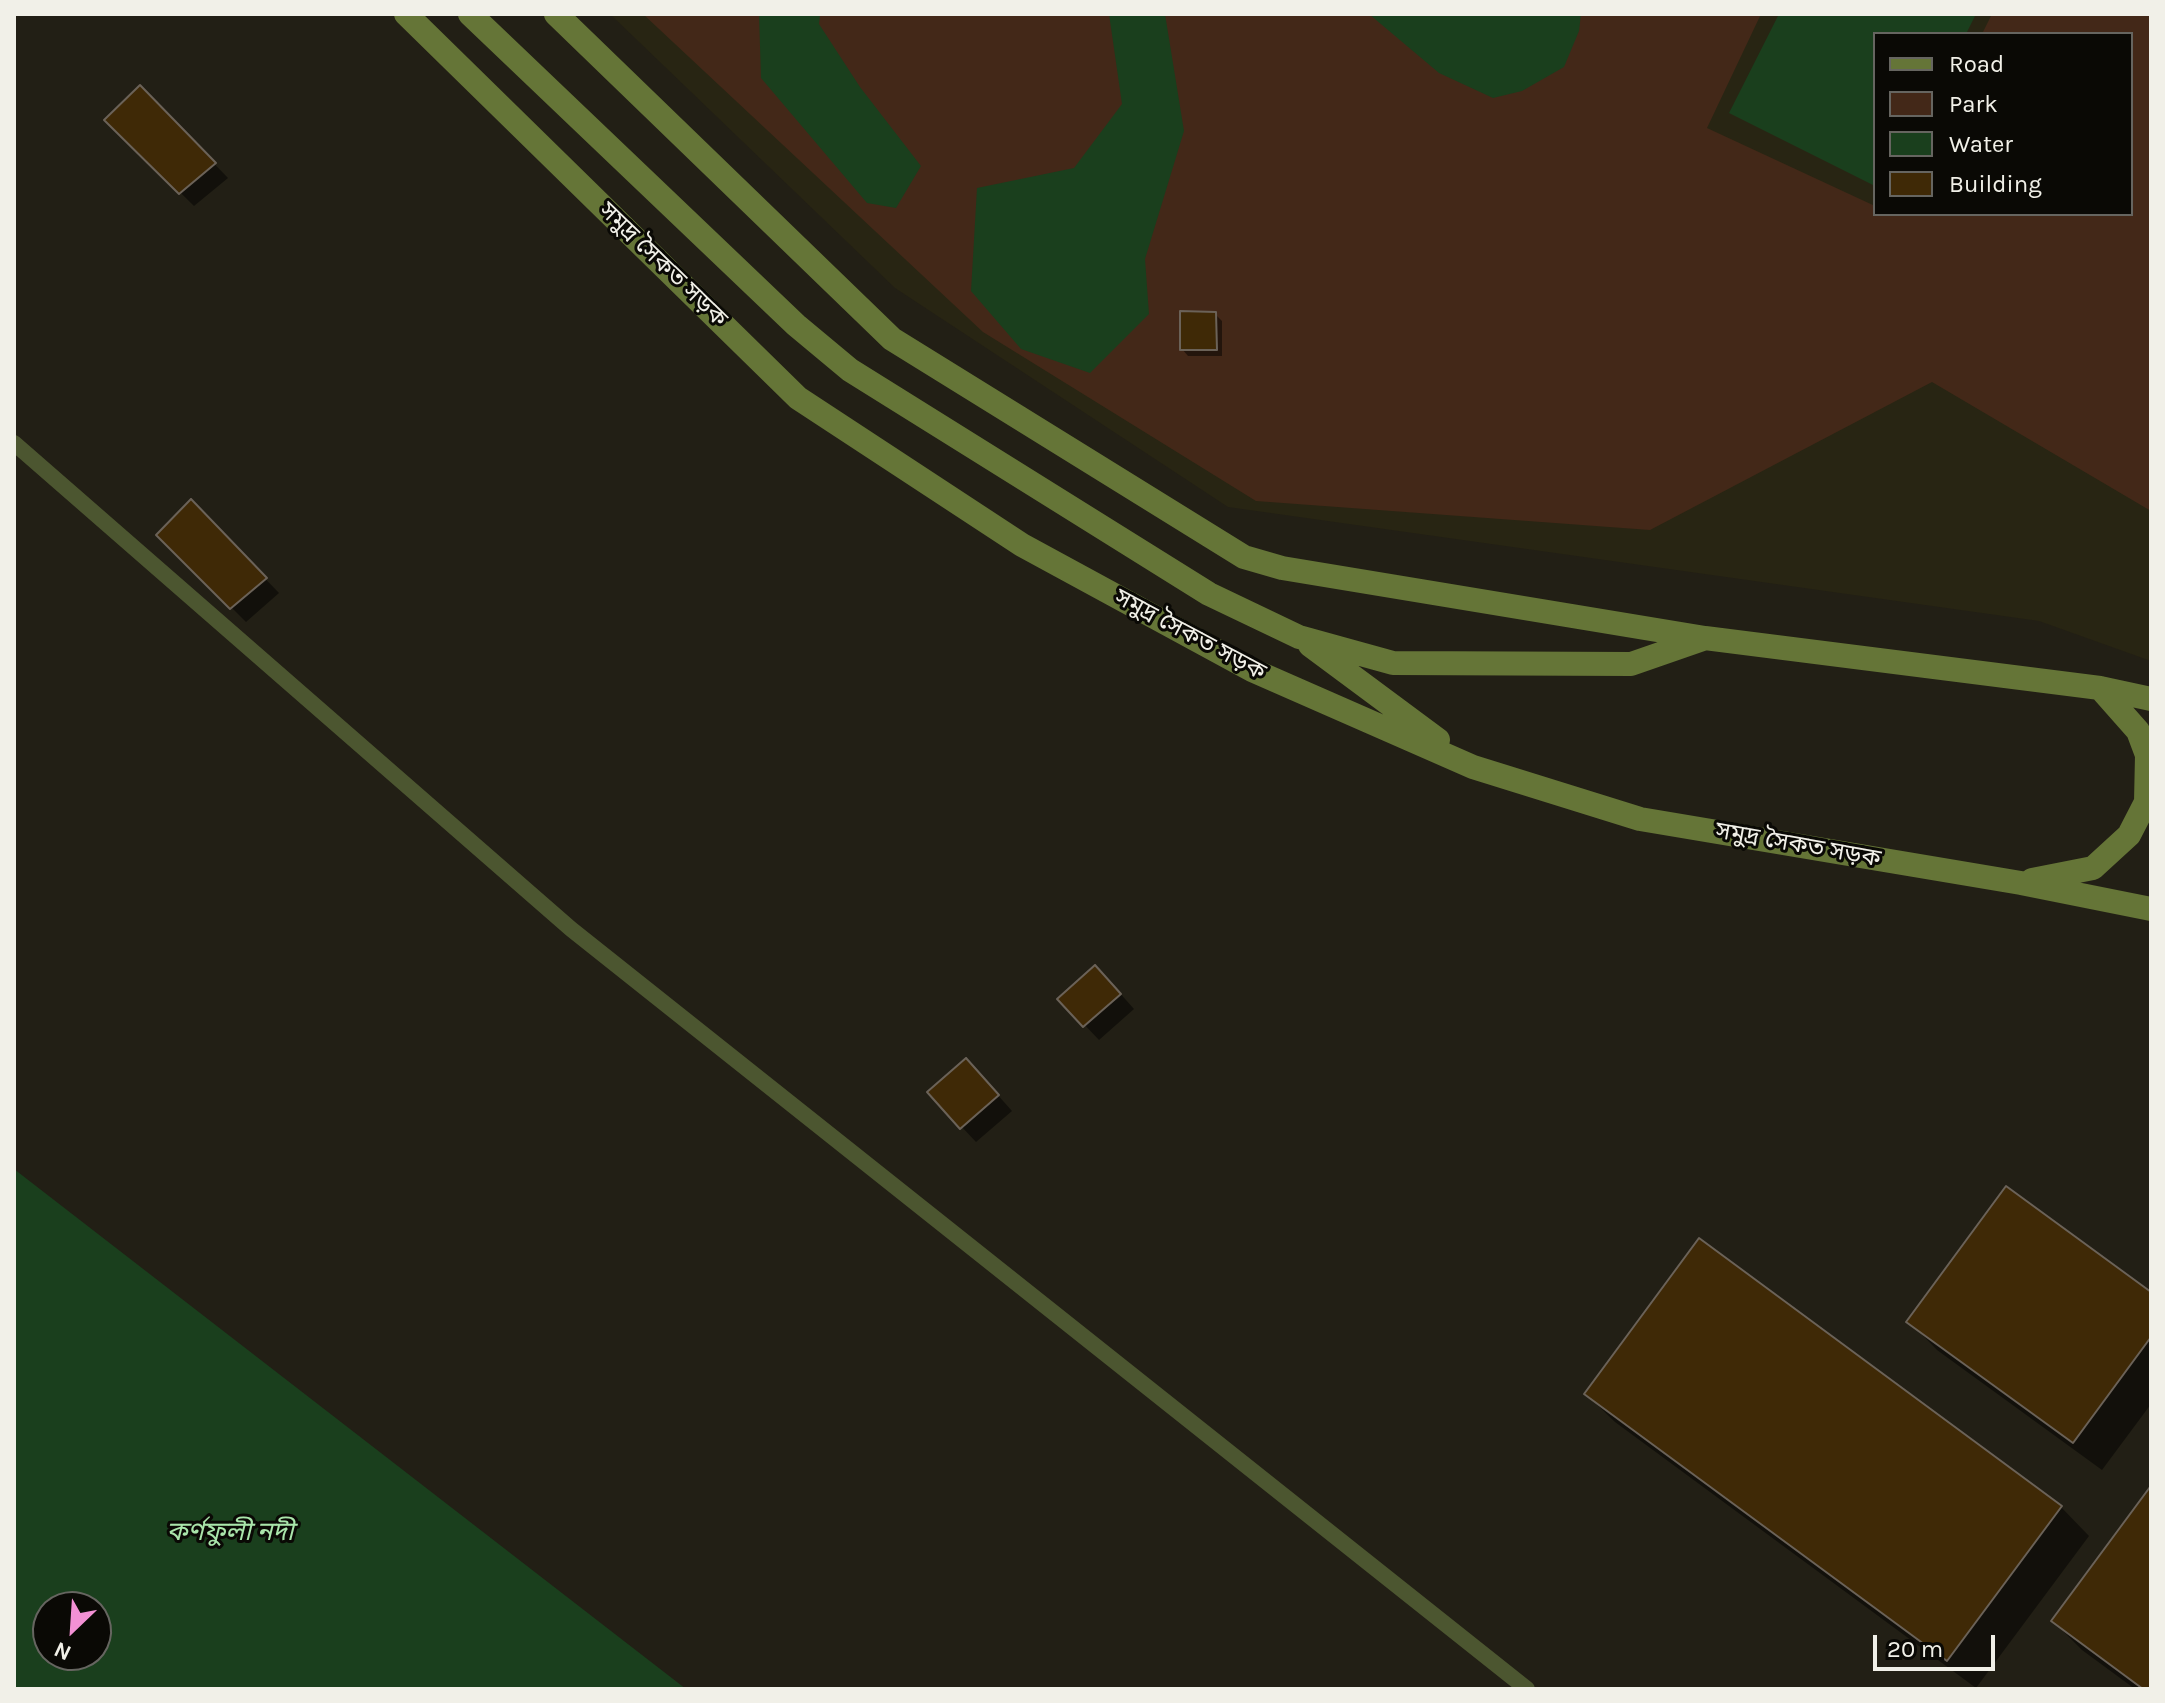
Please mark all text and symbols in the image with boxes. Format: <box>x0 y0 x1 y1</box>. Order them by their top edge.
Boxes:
legend <box>1873 32 2133 216</box>
text: Road <box>1949 50 2004 78</box>
text: Park <box>1949 90 1998 118</box>
text: Water <box>1949 130 2013 158</box>
text: Building <box>1949 170 2042 198</box>
street label: সমুদ্র সৈকত সড়ক <box>593 197 733 333</box>
street label: সমুদ্র সৈকত সড়ক <box>1109 583 1271 687</box>
street label: সমুদ্র সৈকত সড়ক <box>1713 816 1883 874</box>
water label: কর্ণফুলী নদী <box>166 1517 294 1549</box>
north arrow <box>32 1591 112 1671</box>
scale bar <box>1877 1619 1999 1669</box>
text: 20 m <box>1887 1635 1943 1663</box>
text: N <box>50 1636 75 1666</box>

